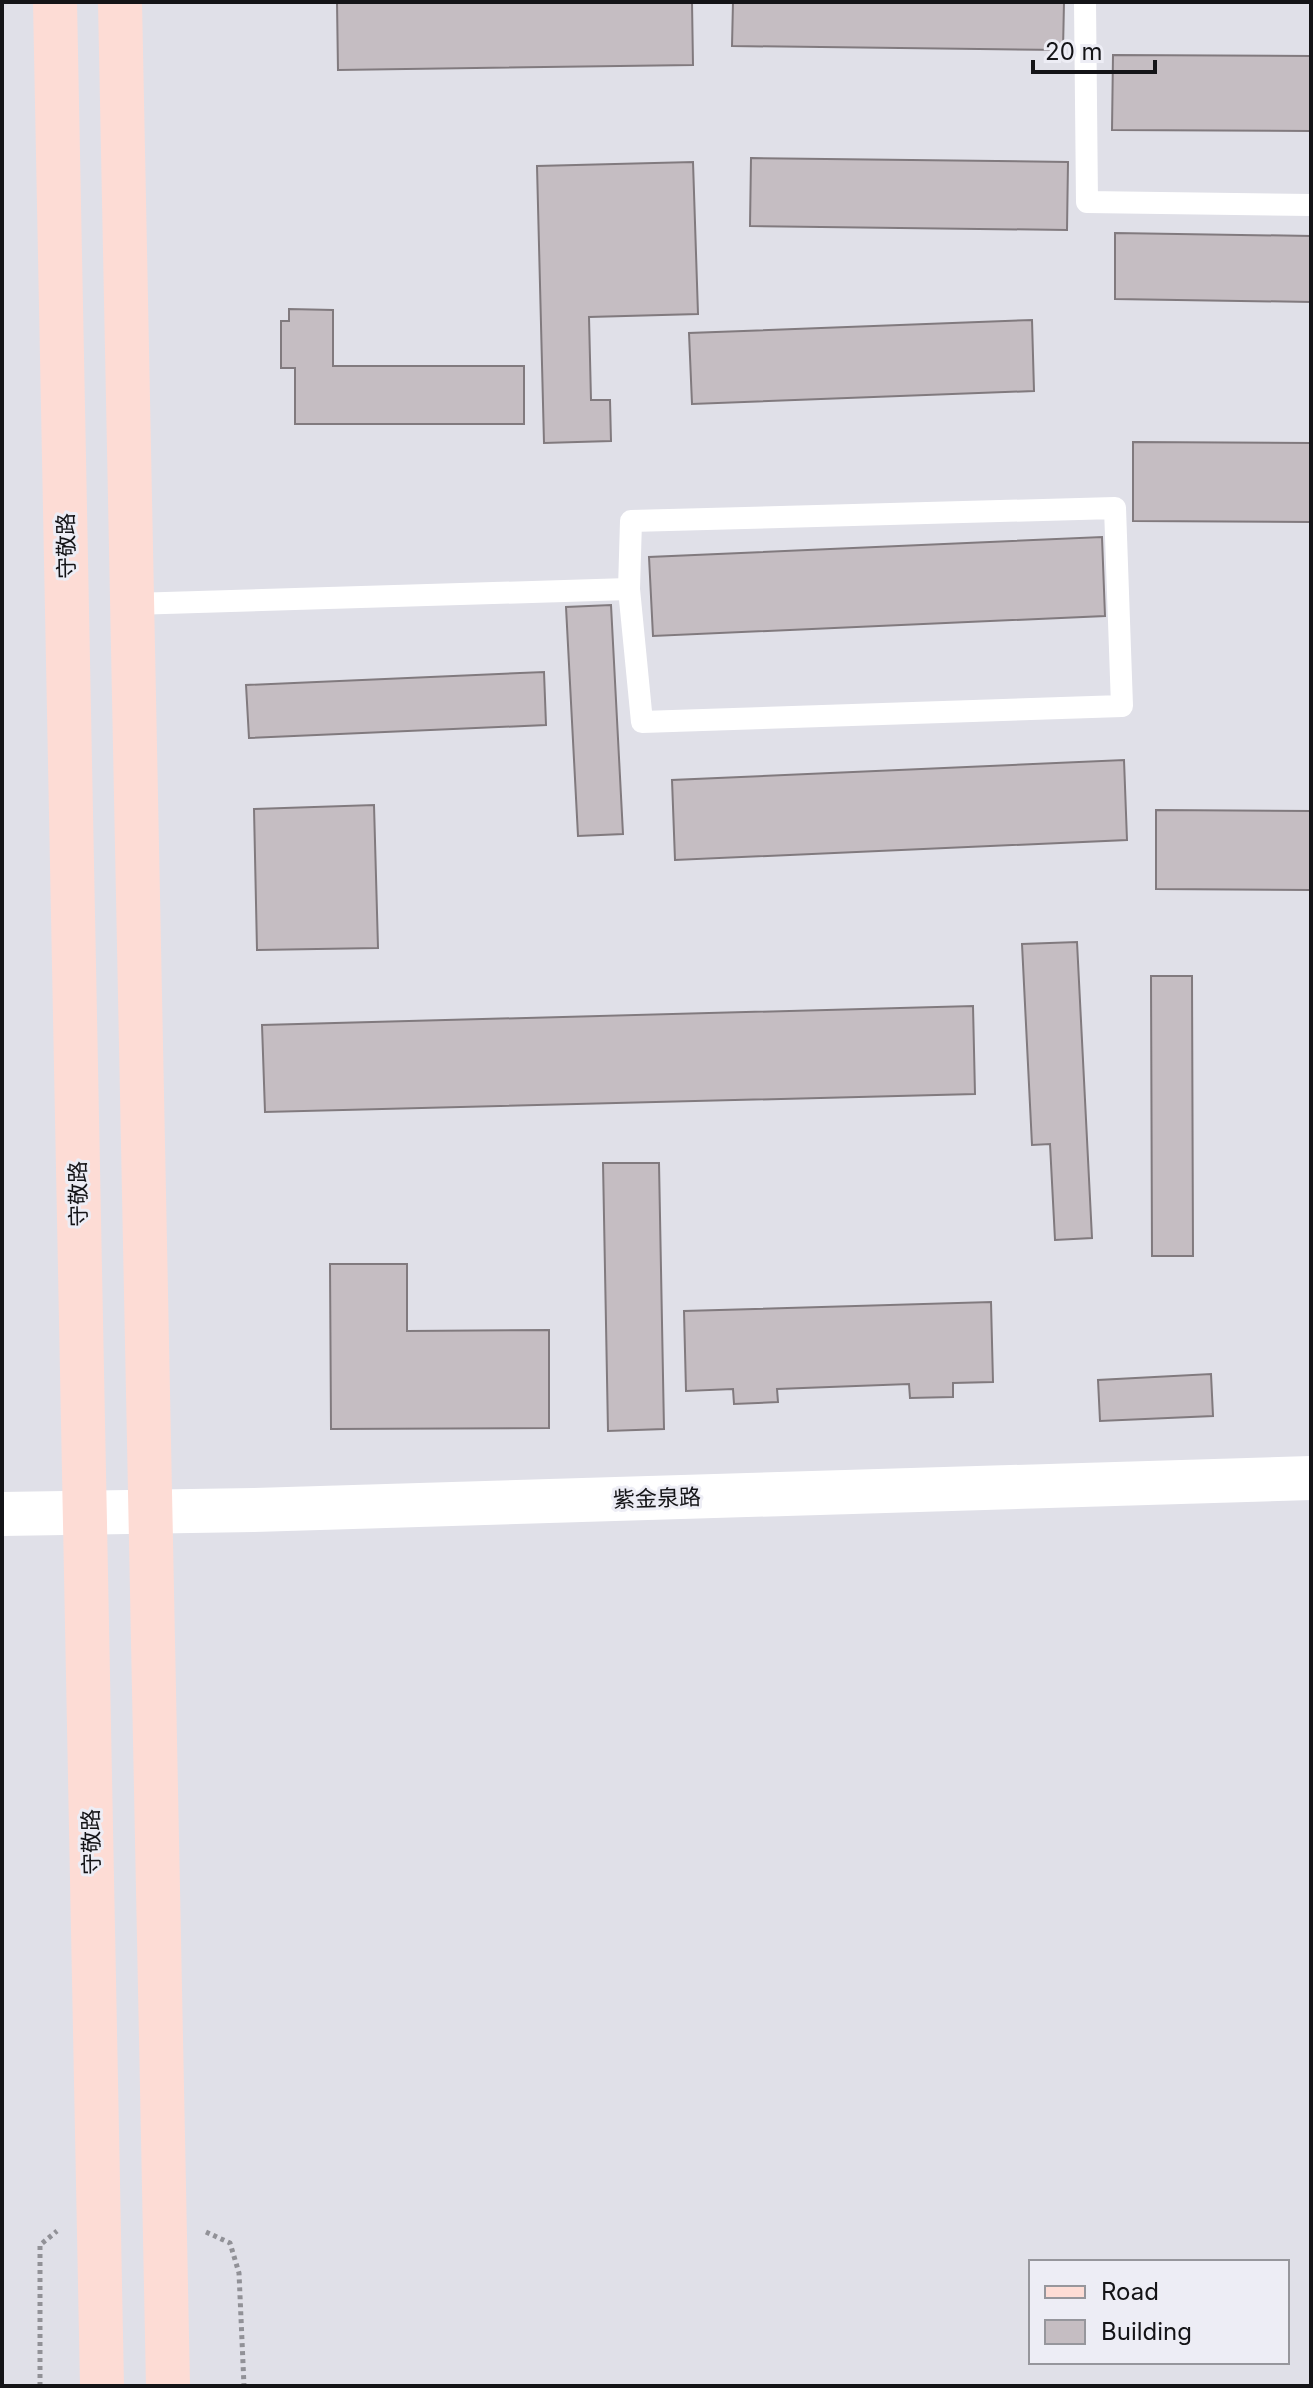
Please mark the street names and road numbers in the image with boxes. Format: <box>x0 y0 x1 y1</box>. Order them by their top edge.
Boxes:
street label: 守敬路 <box>52 513 80 579</box>
street label: 守敬路 <box>64 1161 92 1227</box>
street label: 紫金泉路 <box>613 1483 701 1513</box>
street label: 守敬路 <box>77 1809 105 1875</box>

